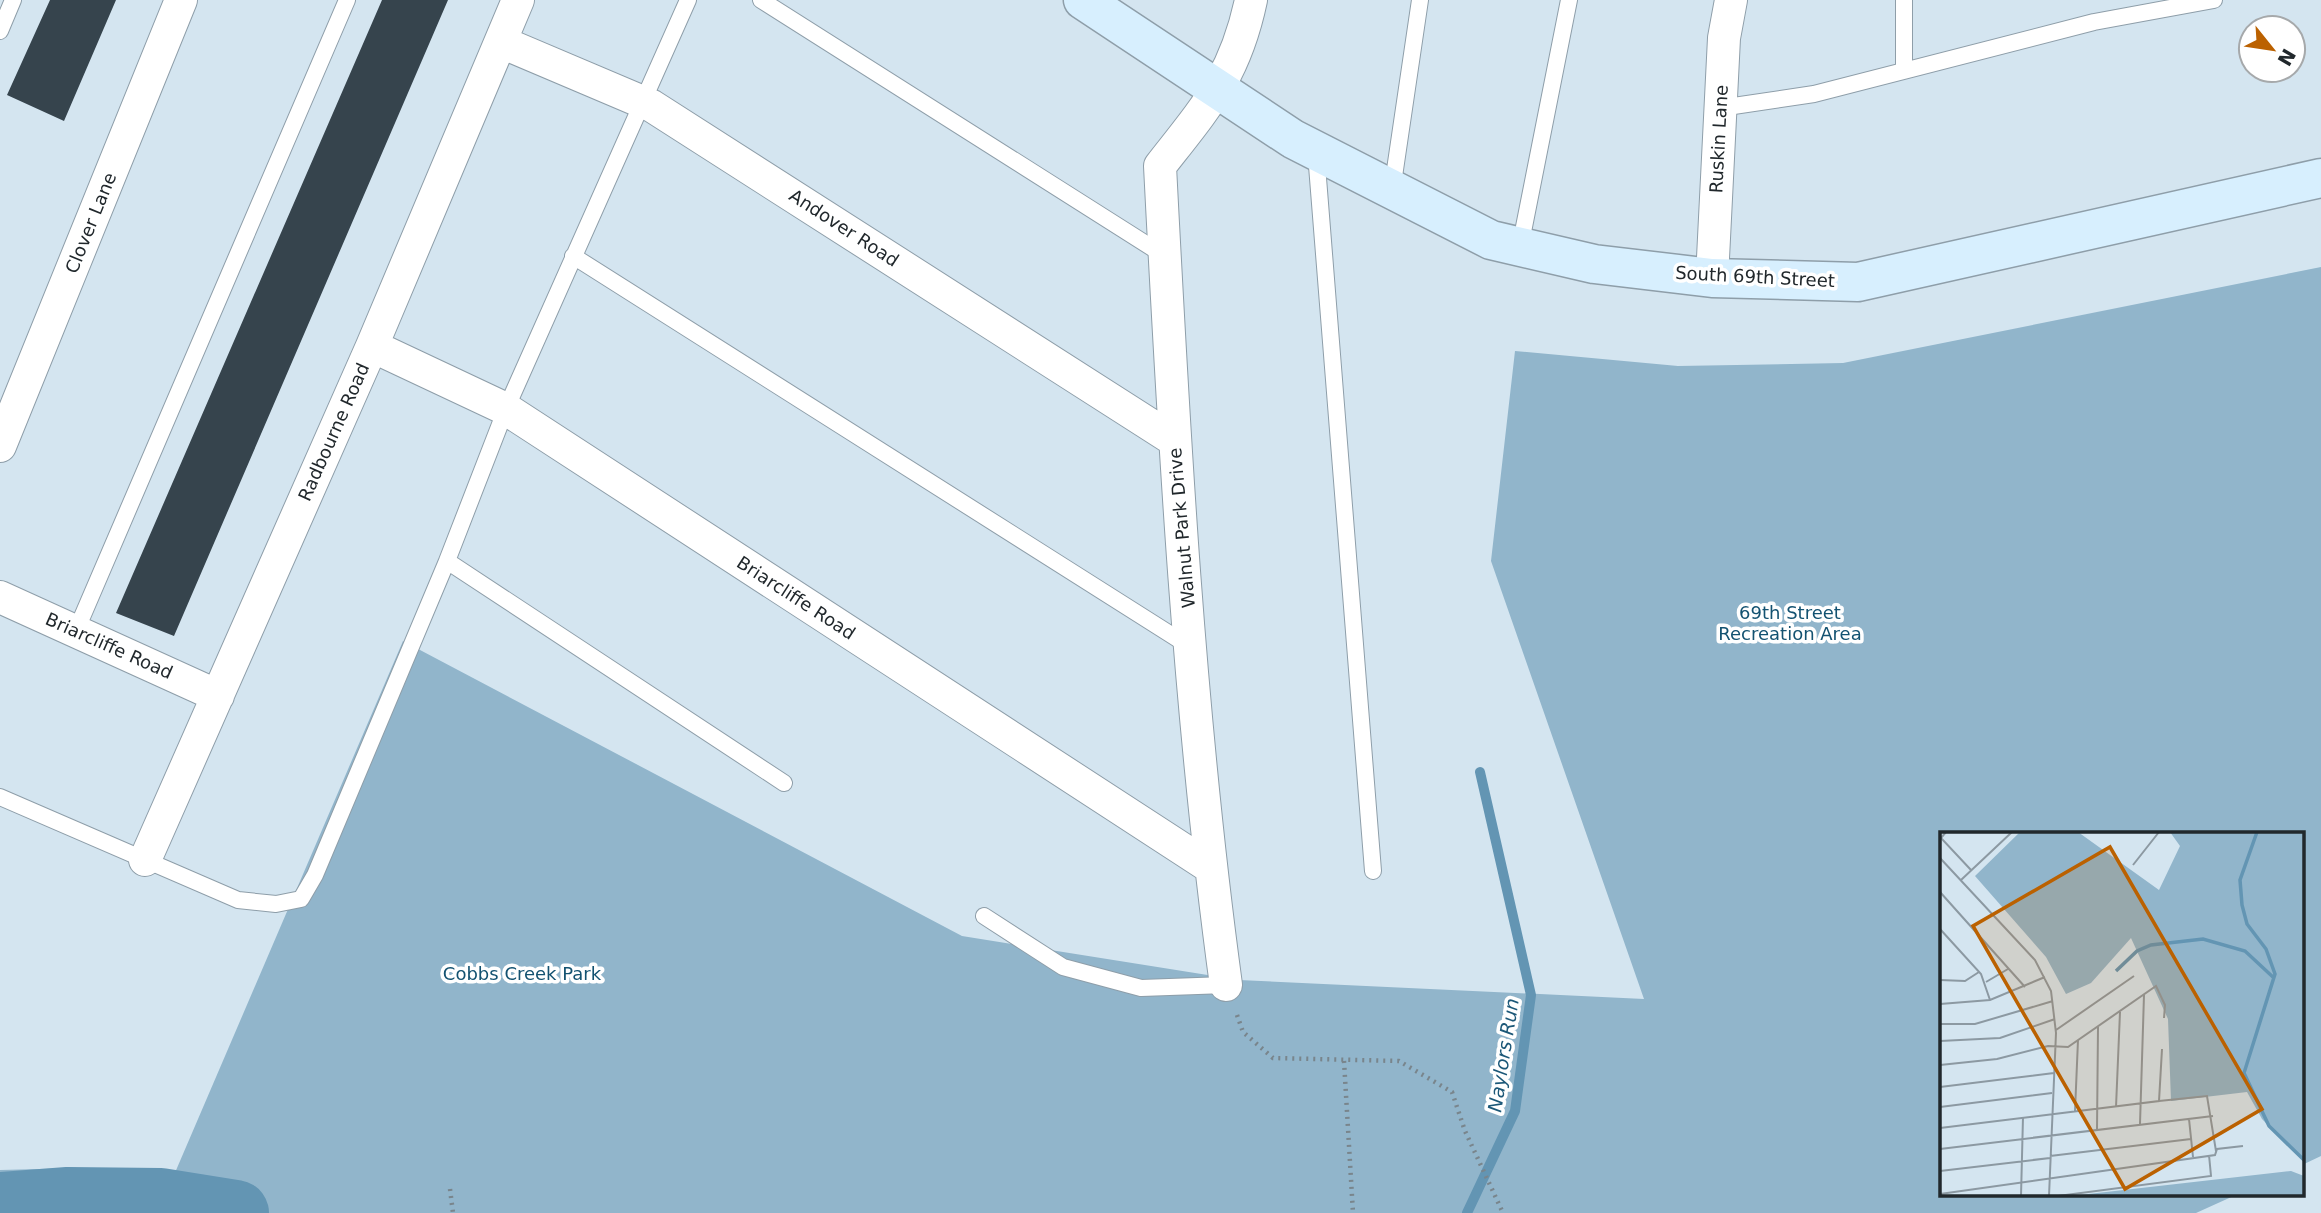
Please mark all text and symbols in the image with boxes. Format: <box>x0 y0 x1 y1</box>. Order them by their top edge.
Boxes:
north arrow <box>2237 14 2307 84</box>
text: N <box>2273 45 2300 70</box>
street label: Ruskin Lane <box>1705 84 1732 194</box>
street label: Clover Lane <box>61 169 120 276</box>
street label: Andover Road <box>786 184 903 271</box>
street label: South 69th Street <box>1675 262 1835 291</box>
street label: Radbourne Road <box>294 360 373 504</box>
street label: Walnut Park Drive <box>1164 447 1199 609</box>
street label: Briarcliffe Road <box>733 551 859 644</box>
park label: 69th Street Recreation Area <box>1718 602 1862 644</box>
street label: Briarcliffe Road <box>42 608 176 683</box>
inset map <box>1940 832 2304 1196</box>
park label: Cobbs Creek Park <box>443 963 602 984</box>
water label: Naylors Run <box>1483 996 1523 1114</box>

